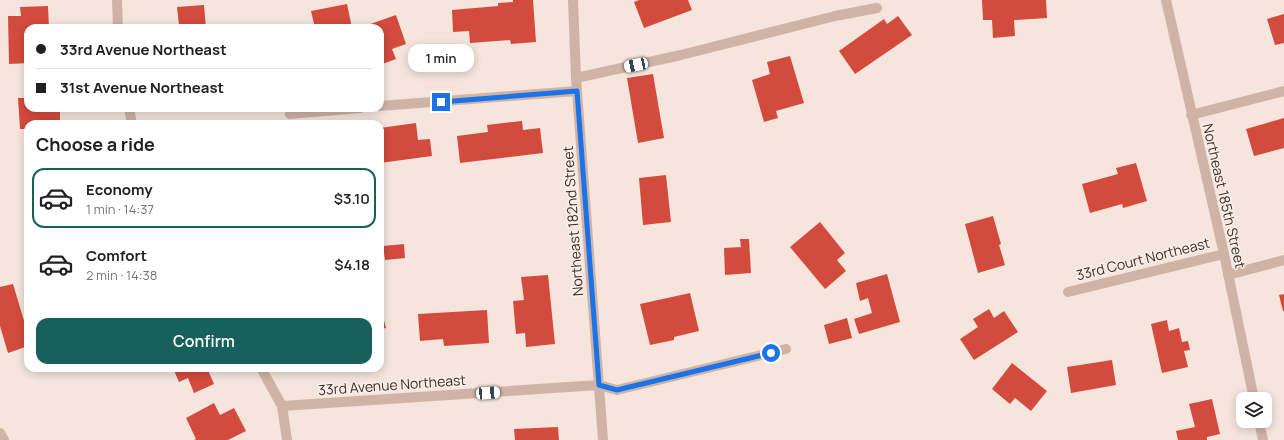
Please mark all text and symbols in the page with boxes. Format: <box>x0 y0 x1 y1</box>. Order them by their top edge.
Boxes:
text: 33rd Avenue Northeast <box>60 39 227 60</box>
callout: 1 min <box>408 44 474 72</box>
text: 1 min <box>426 49 457 67</box>
car <box>623 57 649 73</box>
text: 31st Avenue Northeast <box>60 77 224 98</box>
route end <box>432 93 450 111</box>
street label: Northeast 185th Street <box>1199 122 1250 270</box>
text: Choose a ride <box>36 132 155 156</box>
street label: Northeast 182nd Street <box>558 145 587 297</box>
text: Economy <box>86 179 153 200</box>
icon: car <box>38 180 74 216</box>
text: $3.10 <box>334 188 370 209</box>
text: 1 min · 14:37 <box>86 200 154 218</box>
street label: 33rd Court Northeast <box>1074 233 1212 284</box>
text: Comfort <box>86 245 147 266</box>
icon: car <box>38 246 74 282</box>
text: $4.18 <box>334 254 370 275</box>
text: 2 min · 14:38 <box>86 266 157 284</box>
button: Confirm <box>36 318 372 364</box>
route start <box>762 344 780 362</box>
street label: 33rd Avenue Northeast <box>318 370 467 399</box>
car <box>476 386 500 400</box>
map controls <box>1236 392 1272 428</box>
button: layers <box>1236 392 1272 428</box>

